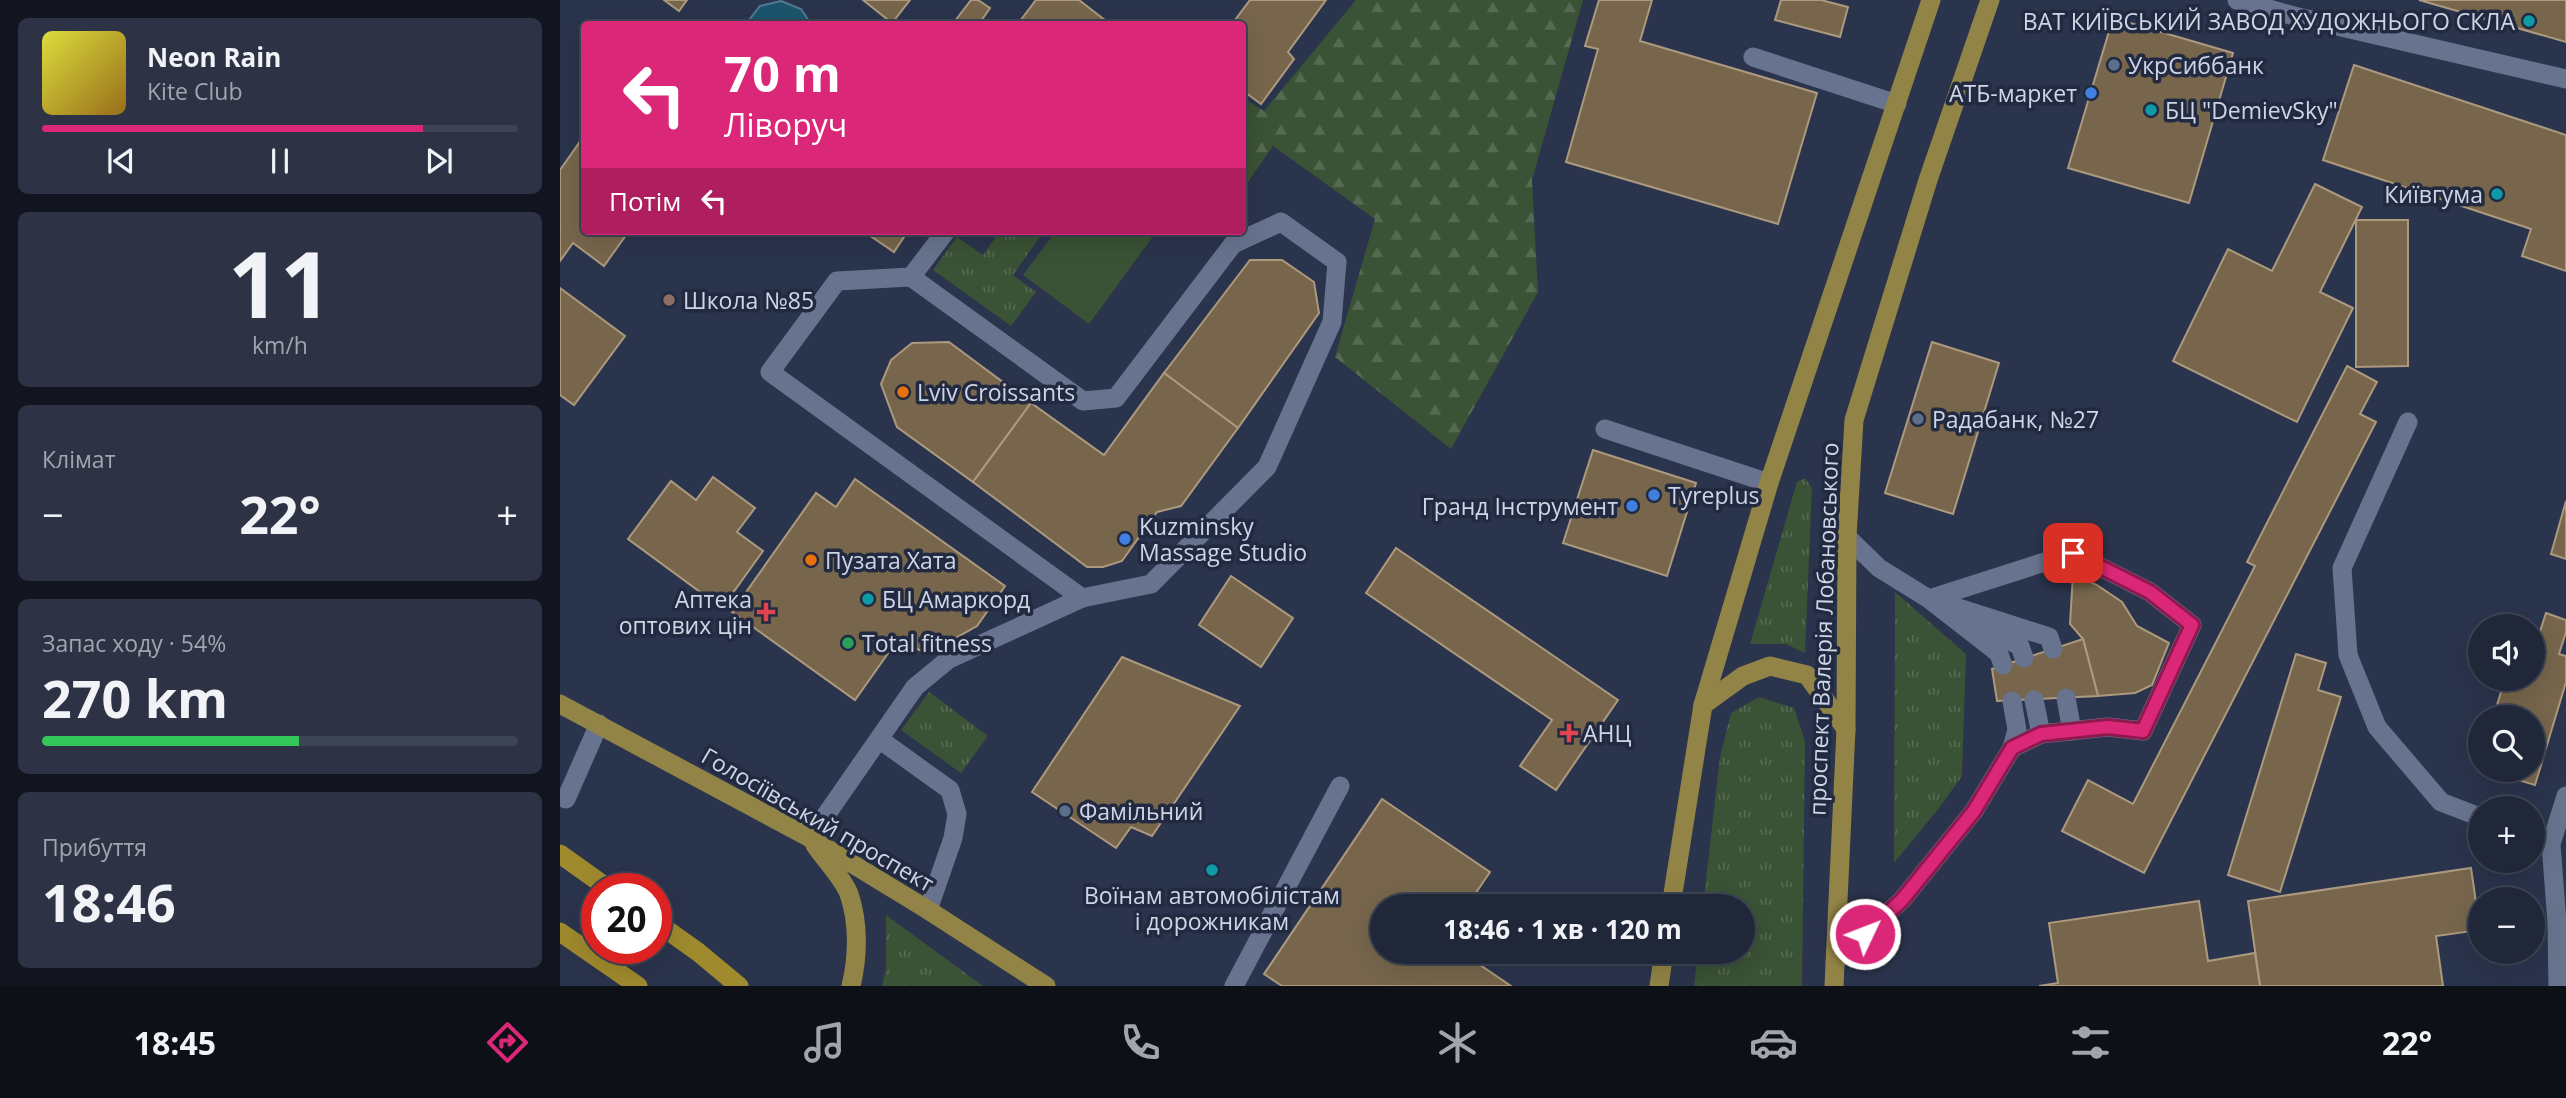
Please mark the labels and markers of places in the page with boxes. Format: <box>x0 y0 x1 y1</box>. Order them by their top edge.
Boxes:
place label: ВАТ КИЇВСЬКИЙ ЗАВОД ХУДОЖНЬОГО СКЛА <box>2023 5 2515 37</box>
marker: ВАТ КИЇВСЬКИЙ ЗАВОД ХУДОЖНЬОГО СКЛА <box>2521 13 2537 29</box>
place label: УкрСиббанк <box>2128 49 2264 81</box>
marker: УкрСиббанк <box>2106 57 2122 73</box>
place label: АТБ-маркет <box>1949 77 2077 109</box>
marker: АТБ-маркет <box>2083 85 2099 101</box>
place label: БЦ "DemievSky" <box>2165 94 2338 126</box>
marker: БЦ "DemievSky" <box>2143 102 2159 118</box>
place label: Київгума <box>2384 178 2483 210</box>
marker: Київгума <box>2489 186 2505 202</box>
place label: Школа №85 <box>683 284 814 316</box>
marker: Школа №85 <box>661 292 677 308</box>
place label: Lviv Croissants <box>917 376 1075 408</box>
marker: Lviv Croissants <box>895 384 911 400</box>
place label: Радабанк, №27 <box>1932 403 2099 435</box>
marker: Радабанк, №27 <box>1910 411 1926 427</box>
place label: Tyreplus <box>1668 479 1759 511</box>
marker: Tyreplus <box>1646 487 1662 503</box>
place label: Гранд Інструмент <box>1422 490 1618 522</box>
marker: Гранд Інструмент <box>1624 498 1640 514</box>
place label: Kuzminsky Massage Studio <box>1139 510 1307 568</box>
pin <box>2043 523 2103 583</box>
marker: Kuzminsky Massage Studio <box>1117 531 1133 547</box>
place label: Пузата Хата <box>825 544 956 576</box>
marker: Пузата Хата <box>803 552 819 568</box>
place label: Аптека оптових цін <box>619 583 752 641</box>
place label: БЦ Амаркорд <box>882 583 1030 615</box>
marker: БЦ Амаркорд <box>860 591 876 607</box>
marker: Аптека оптових цін <box>758 604 774 620</box>
place label: Total fitness <box>862 627 992 659</box>
marker: Total fitness <box>840 635 856 651</box>
place label: АНЦ <box>1583 717 1632 749</box>
marker: АНЦ <box>1561 725 1577 741</box>
place label: Фамільний <box>1079 795 1203 827</box>
marker: Фамільний <box>1057 803 1073 819</box>
marker: Воїнам автомобілістам і дорожникам <box>1204 862 1220 878</box>
place label: Воїнам автомобілістам і дорожникам <box>1084 879 1340 937</box>

